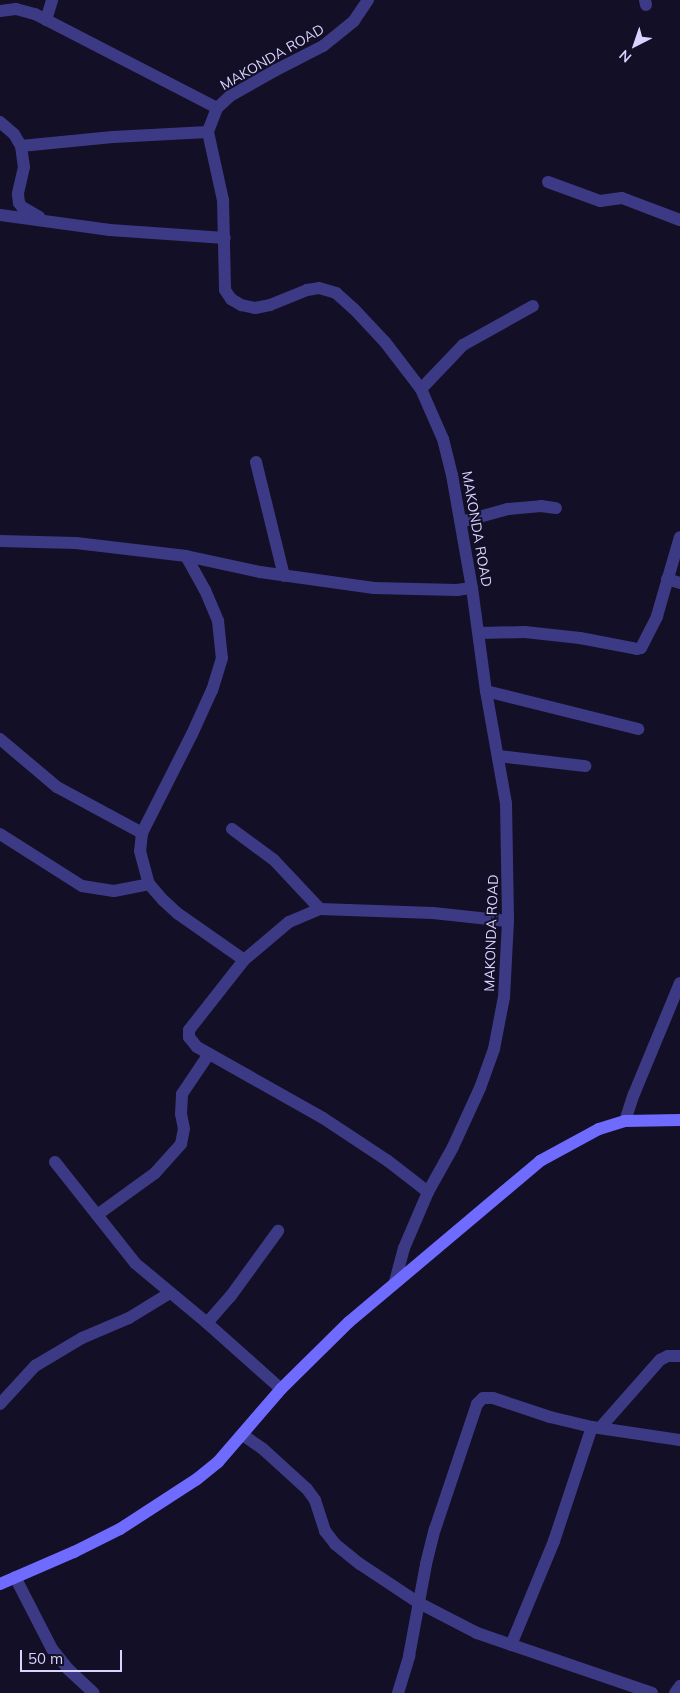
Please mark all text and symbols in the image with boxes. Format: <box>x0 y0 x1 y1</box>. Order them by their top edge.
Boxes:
street label: MAKONDA ROAD <box>217 20 327 94</box>
north arrow <box>610 20 660 70</box>
text: N <box>615 46 635 67</box>
street label: MAKONDA ROAD <box>459 470 495 588</box>
street label: MAKONDA ROAD <box>481 874 501 992</box>
scale bar <box>22 1640 125 1672</box>
text: 50 m <box>28 1649 63 1668</box>

